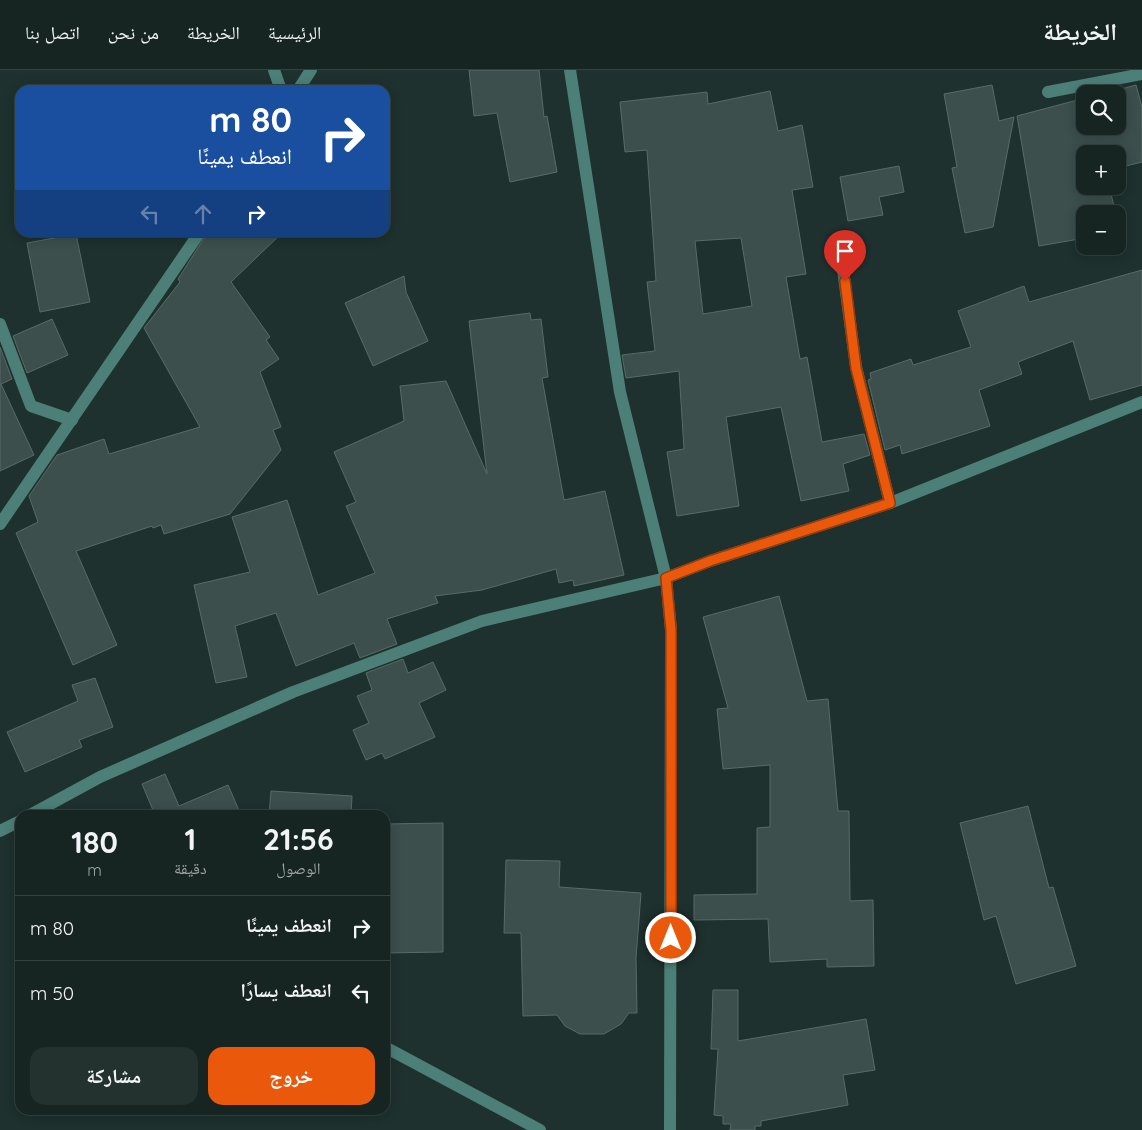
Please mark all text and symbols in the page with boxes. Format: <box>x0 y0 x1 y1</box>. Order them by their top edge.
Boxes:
text: الخريطة <box>1043 16 1117 46</box>
text: اتصل بنا <box>25 21 80 44</box>
text: من نحن <box>108 21 159 44</box>
text: الخريطة <box>187 21 240 44</box>
text: الرئيسية <box>268 21 321 44</box>
map controls <box>1076 85 1126 255</box>
button: search <box>1076 85 1126 135</box>
text: 80 m <box>209 97 292 141</box>
icon: right <box>310 105 375 170</box>
text: انعطف يمينًا <box>197 142 292 170</box>
button: + <box>1076 145 1126 195</box>
icon: left <box>136 200 164 228</box>
icon: ahead <box>189 200 217 228</box>
icon: right <box>242 200 270 228</box>
button: − <box>1076 205 1126 255</box>
pin <box>824 230 866 281</box>
icon: arrive <box>831 237 859 265</box>
text: 1 <box>185 820 196 858</box>
text: 21:56 <box>263 820 334 858</box>
text: 180 <box>71 823 118 861</box>
text: دقيقة <box>174 858 207 878</box>
text: الوصول <box>276 858 320 878</box>
text: m <box>87 860 102 880</box>
position arrow <box>644 911 696 963</box>
text: انعطف يمينًا <box>246 913 332 937</box>
icon: right <box>347 914 375 942</box>
text: 80 m <box>30 916 74 940</box>
text: انعطف يسارًا <box>241 978 332 1002</box>
icon: left <box>347 979 375 1007</box>
text: 50 m <box>30 981 74 1005</box>
button: مشاركة <box>30 1047 198 1105</box>
button: خروج <box>208 1047 375 1105</box>

